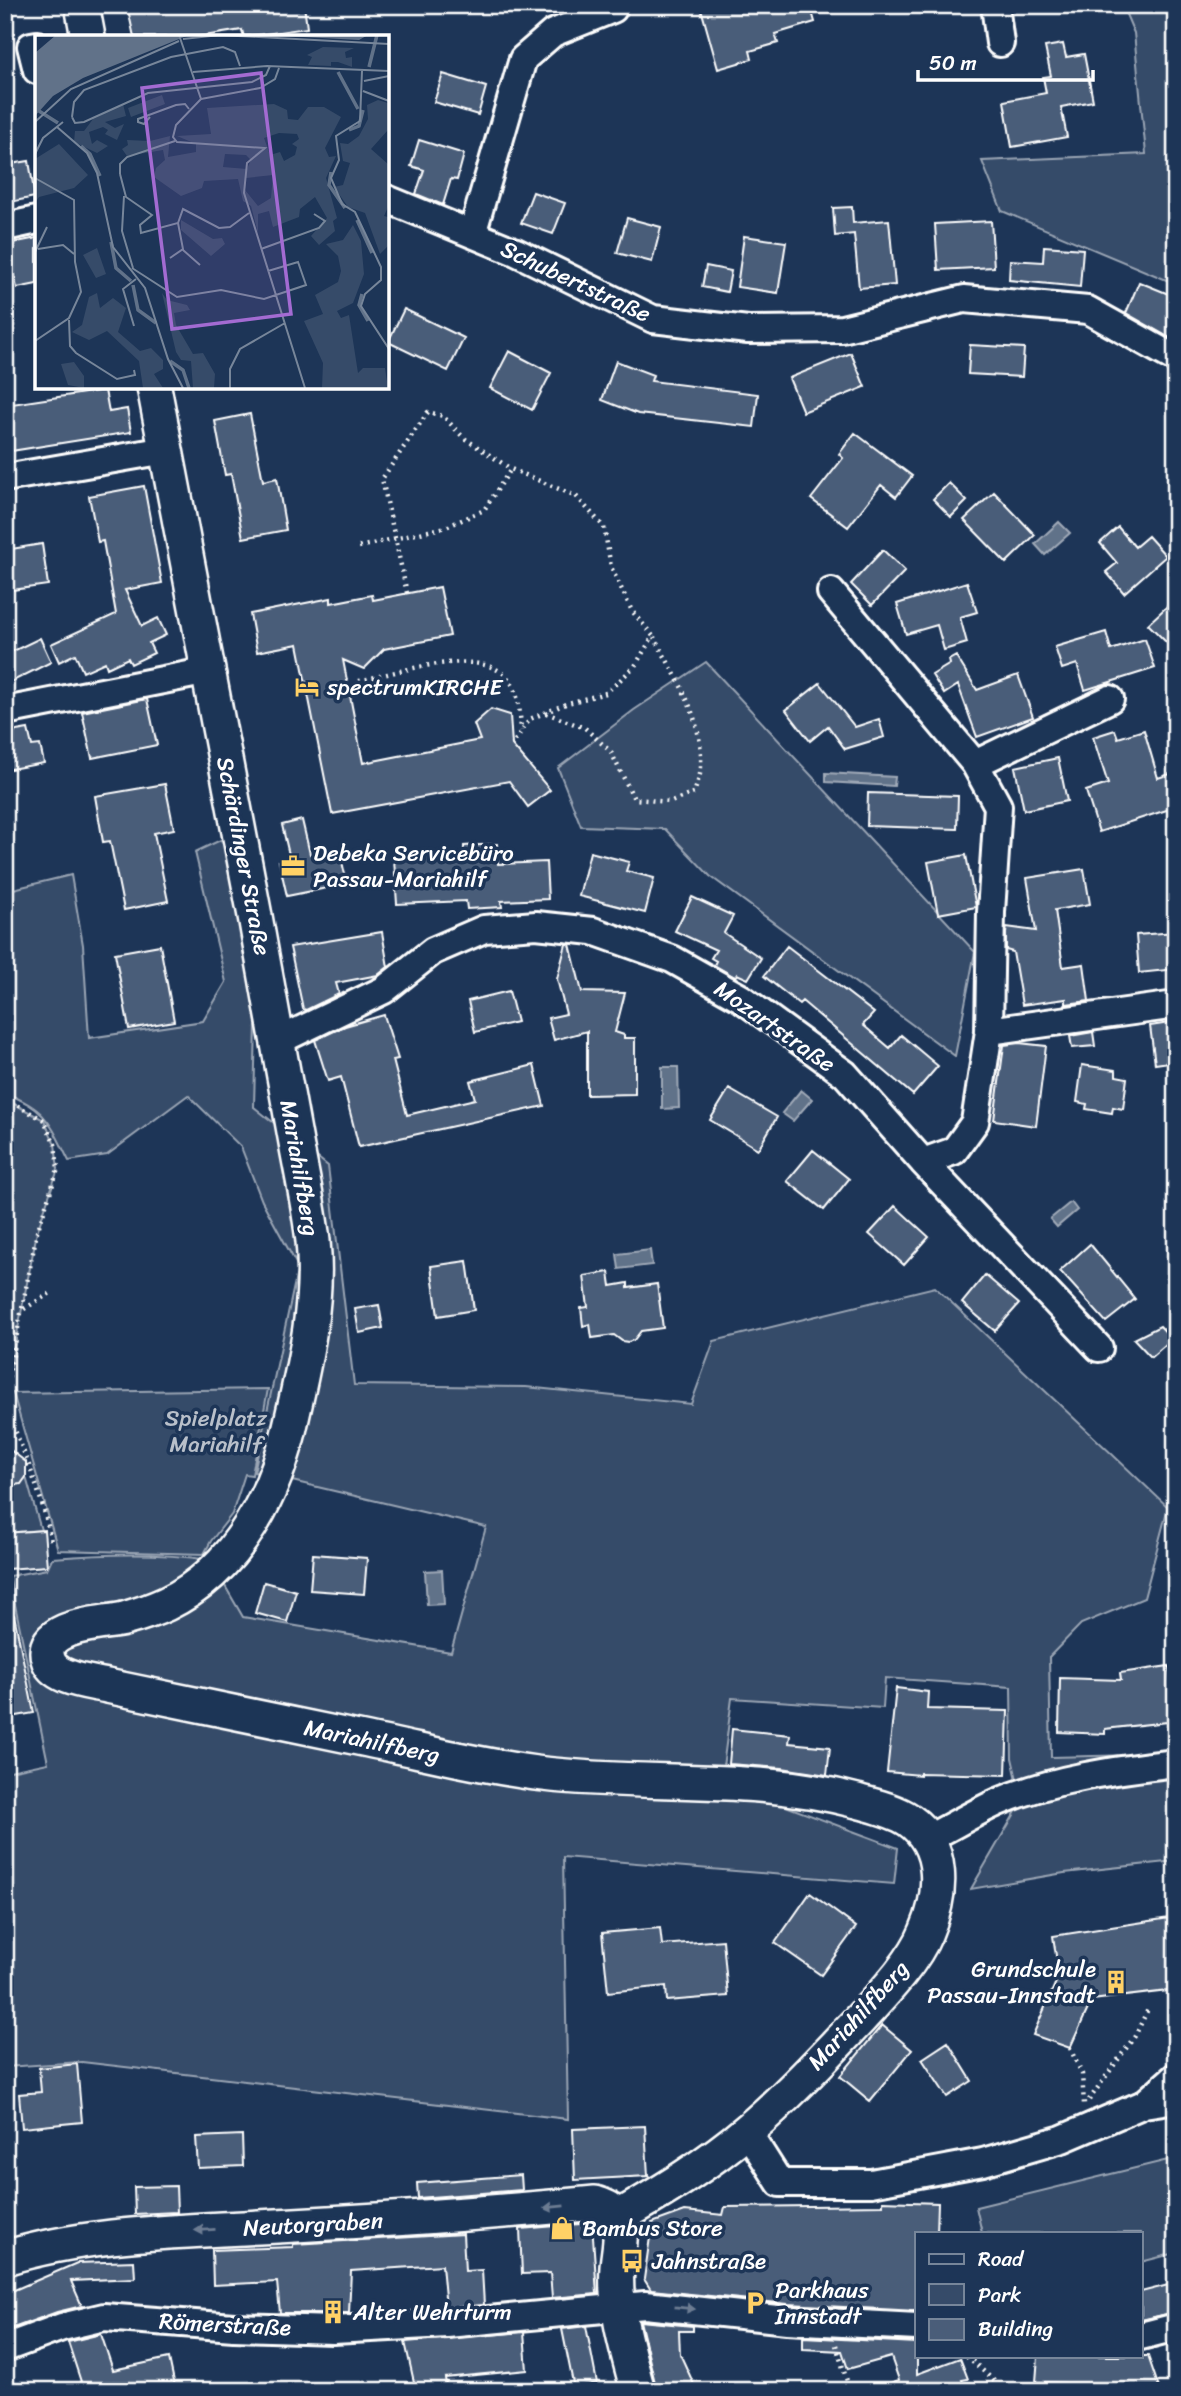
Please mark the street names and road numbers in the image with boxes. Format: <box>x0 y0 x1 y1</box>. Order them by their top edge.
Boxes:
street label: Schubertstraße <box>494 229 658 334</box>
street label: Schärdinger Straße <box>204 753 283 959</box>
street label: Mozartstraße <box>705 969 844 1084</box>
street label: Mariahilfberg <box>267 1097 332 1240</box>
street label: Mariahilfberg <box>300 1707 444 1776</box>
street label: Mariahilfberg <box>797 1950 920 2080</box>
street label: Neutorgraben <box>242 2200 385 2249</box>
street label: Römerstraße <box>158 2301 292 2348</box>

